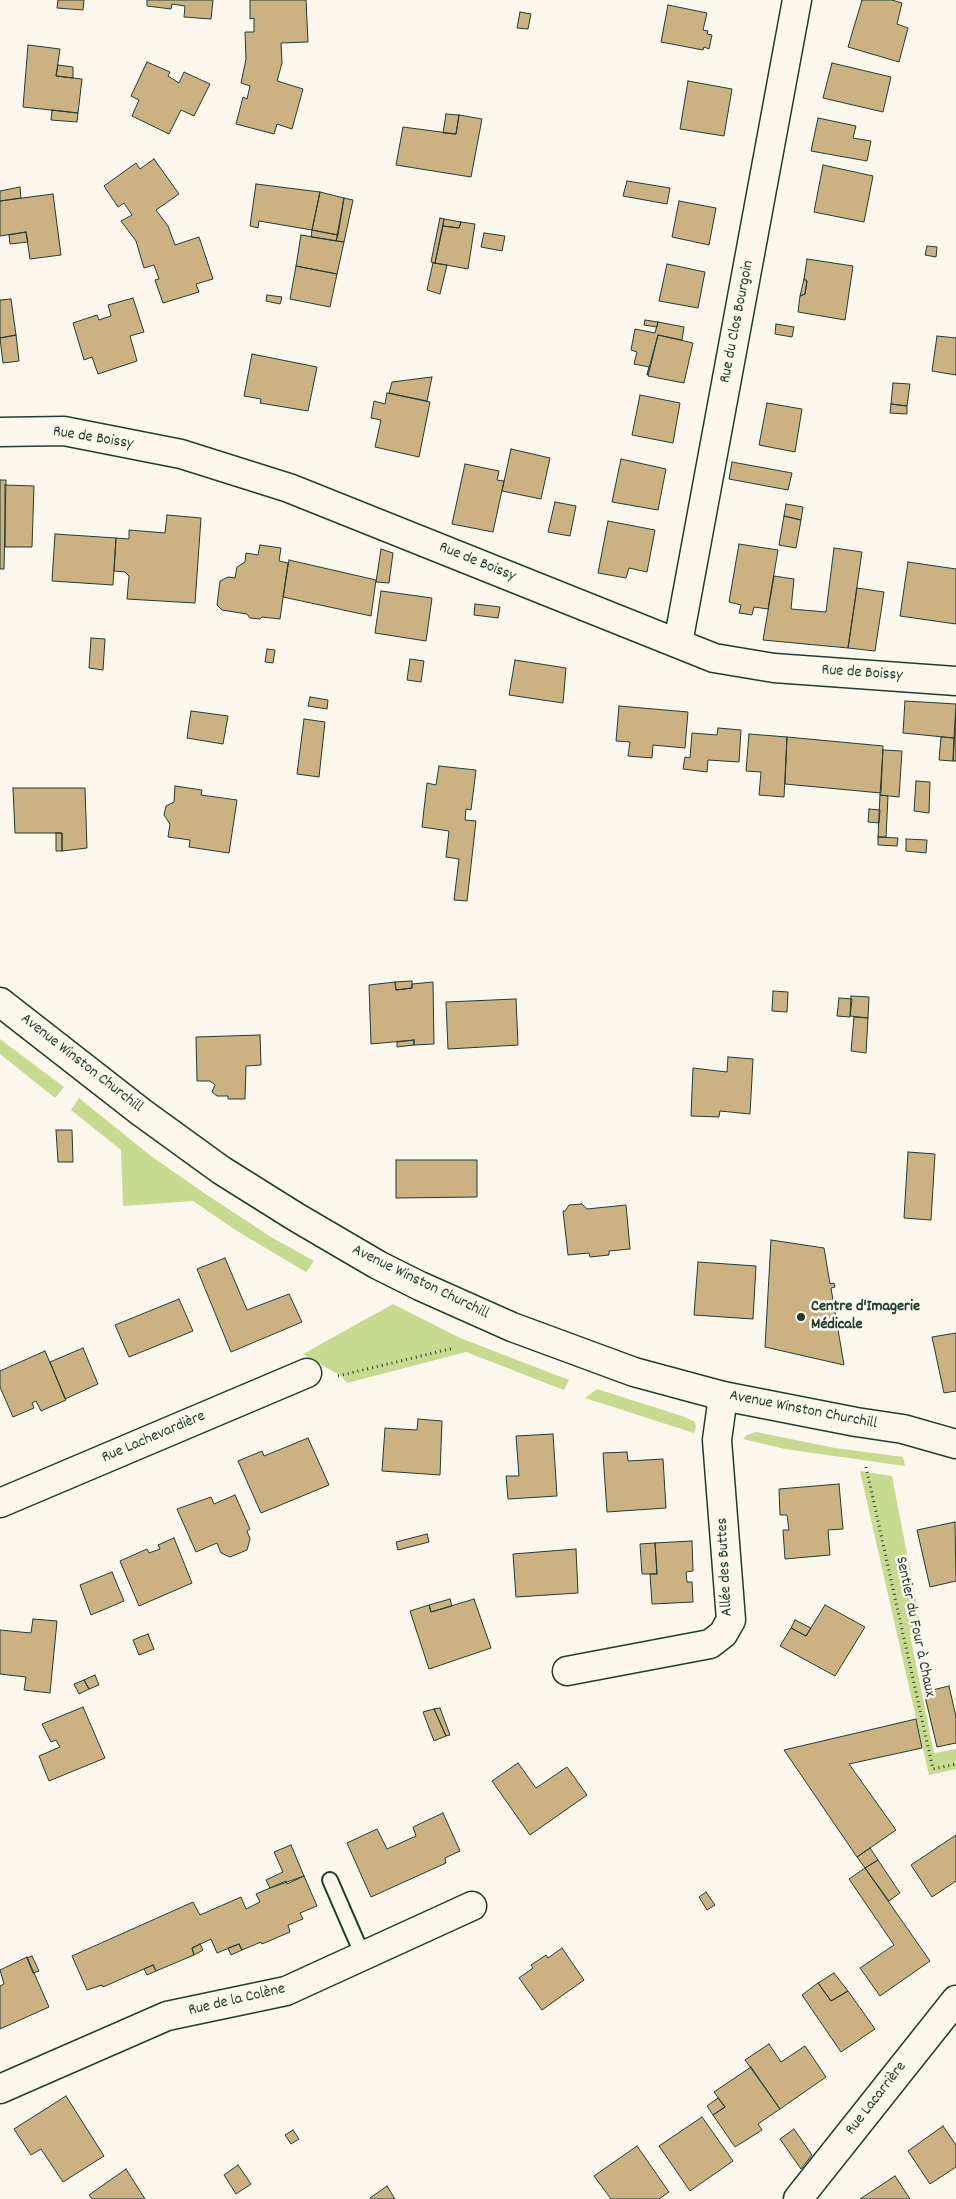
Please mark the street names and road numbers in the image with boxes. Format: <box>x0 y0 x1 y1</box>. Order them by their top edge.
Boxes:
street label: Rue du Clos Bourgoin <box>717 259 759 385</box>
street label: Rue de Boissy <box>51 423 135 455</box>
street label: Rue de Boissy <box>436 539 518 587</box>
street label: Rue de Boissy <box>821 662 903 686</box>
street label: Avenue Winston Churchill <box>16 1010 146 1118</box>
street label: Avenue Winston Churchill <box>348 1241 492 1325</box>
street label: Avenue Winston Churchill <box>727 1387 879 1435</box>
street label: Rue Lachevardière <box>99 1408 209 1468</box>
street label: Allée des Buttes <box>714 1517 738 1617</box>
street label: Sentier du Four à Chaux <box>890 1555 938 1699</box>
street label: Rue de la Colène <box>187 1981 287 2021</box>
street label: Rue Lacarrière <box>842 2058 912 2140</box>

